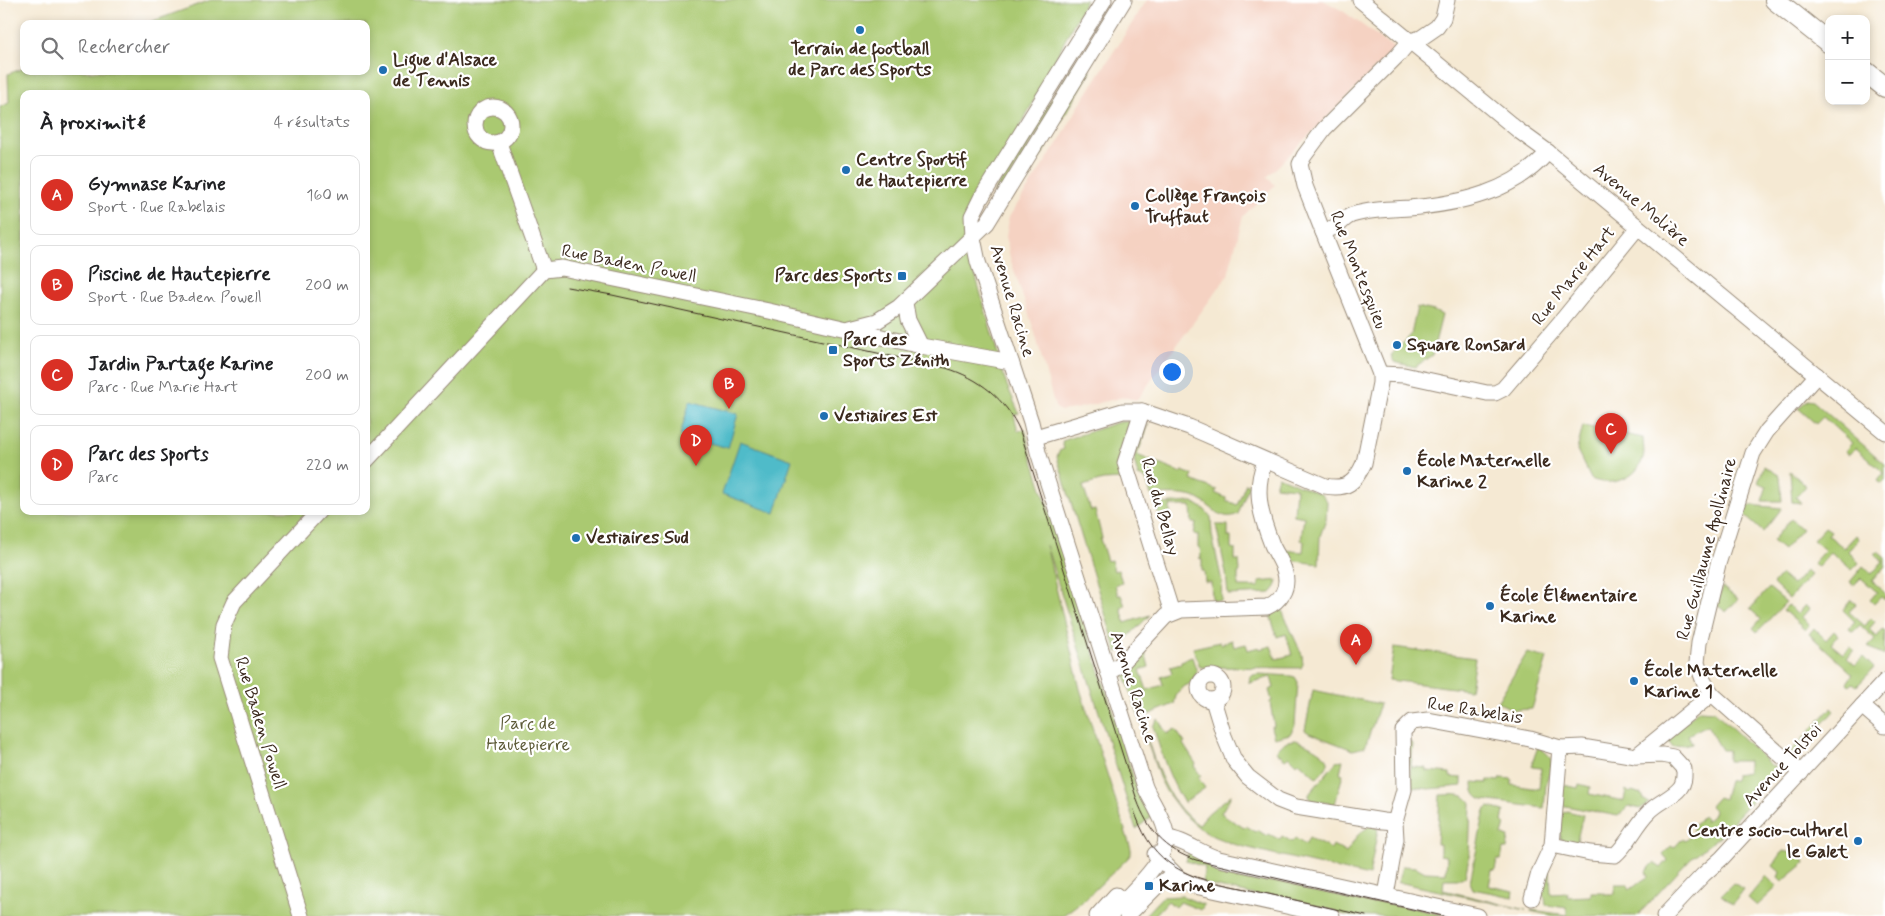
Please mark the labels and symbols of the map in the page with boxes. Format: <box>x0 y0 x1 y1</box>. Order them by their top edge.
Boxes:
marker: Terrain de football de Parc des Sports <box>854 24 866 36</box>
place label: Terrain de football de Parc des Sports <box>788 37 932 82</box>
place label: Ligue d'Alsace de Tennis <box>393 48 498 93</box>
marker: Ligue d'Alsace de Tennis <box>377 64 389 76</box>
place label: Centre Sportif de Hautepierre <box>856 148 967 193</box>
street label: Avenue Molière <box>1588 158 1694 252</box>
marker: Centre Sportif de Hautepierre <box>840 164 852 176</box>
place label: Collège François Truffaut <box>1145 184 1266 229</box>
marker: Collège François Truffaut <box>1129 200 1141 212</box>
street label: Rue Montesquieu <box>1323 207 1393 333</box>
street label: Rue Marie Hart <box>1527 221 1621 331</box>
street label: Rue Baden Powell <box>559 239 699 289</box>
street label: Avenue Racine <box>984 242 1040 360</box>
place label: Parc des Sports <box>775 264 892 288</box>
marker: Parc des Sports <box>896 270 908 282</box>
place label: Parc des Sports Zénith <box>843 328 949 373</box>
place label: Square Ronsard <box>1407 333 1525 357</box>
marker: Square Ronsard <box>1391 339 1403 351</box>
marker: Parc des Sports Zénith <box>827 344 839 356</box>
your location <box>1159 359 1185 385</box>
pin: B <box>713 368 745 409</box>
place label: Vestiaires Est <box>834 404 938 428</box>
marker: Vestiaires Est <box>818 410 830 422</box>
pin: C <box>1595 413 1627 454</box>
pin: D <box>680 425 712 466</box>
place label: École Maternelle Karine 2 <box>1417 448 1551 494</box>
street label: Rue du Bellay <box>1135 455 1185 559</box>
street label: Rue Guillaume Apollinaire <box>1671 455 1744 643</box>
marker: École Maternelle Karine 2 <box>1401 465 1413 477</box>
place label: Vestiaires Sud <box>586 526 689 550</box>
marker: Vestiaires Sud <box>570 532 582 544</box>
place label: École Élémentaire Karine <box>1500 583 1637 629</box>
marker: École Élémentaire Karine <box>1484 600 1496 612</box>
pin: A <box>1340 624 1372 665</box>
street label: Avenue Racine <box>1104 628 1162 746</box>
street label: Rue Baden Powell <box>228 654 292 792</box>
place label: École Maternelle Karine 1 <box>1644 658 1778 704</box>
marker: École Maternelle Karine 1 <box>1628 675 1640 687</box>
street label: Rue Rabelais <box>1426 692 1524 730</box>
park label: Parc de Hautepierre <box>486 712 570 757</box>
street label: Avenue Tolstoï <box>1738 717 1829 812</box>
place label: Centre socio-culturel le Galet <box>1688 819 1849 864</box>
marker: Centre socio-culturel le Galet <box>1852 835 1864 847</box>
place label: Karine <box>1159 874 1216 898</box>
marker: Karine <box>1143 880 1155 892</box>

